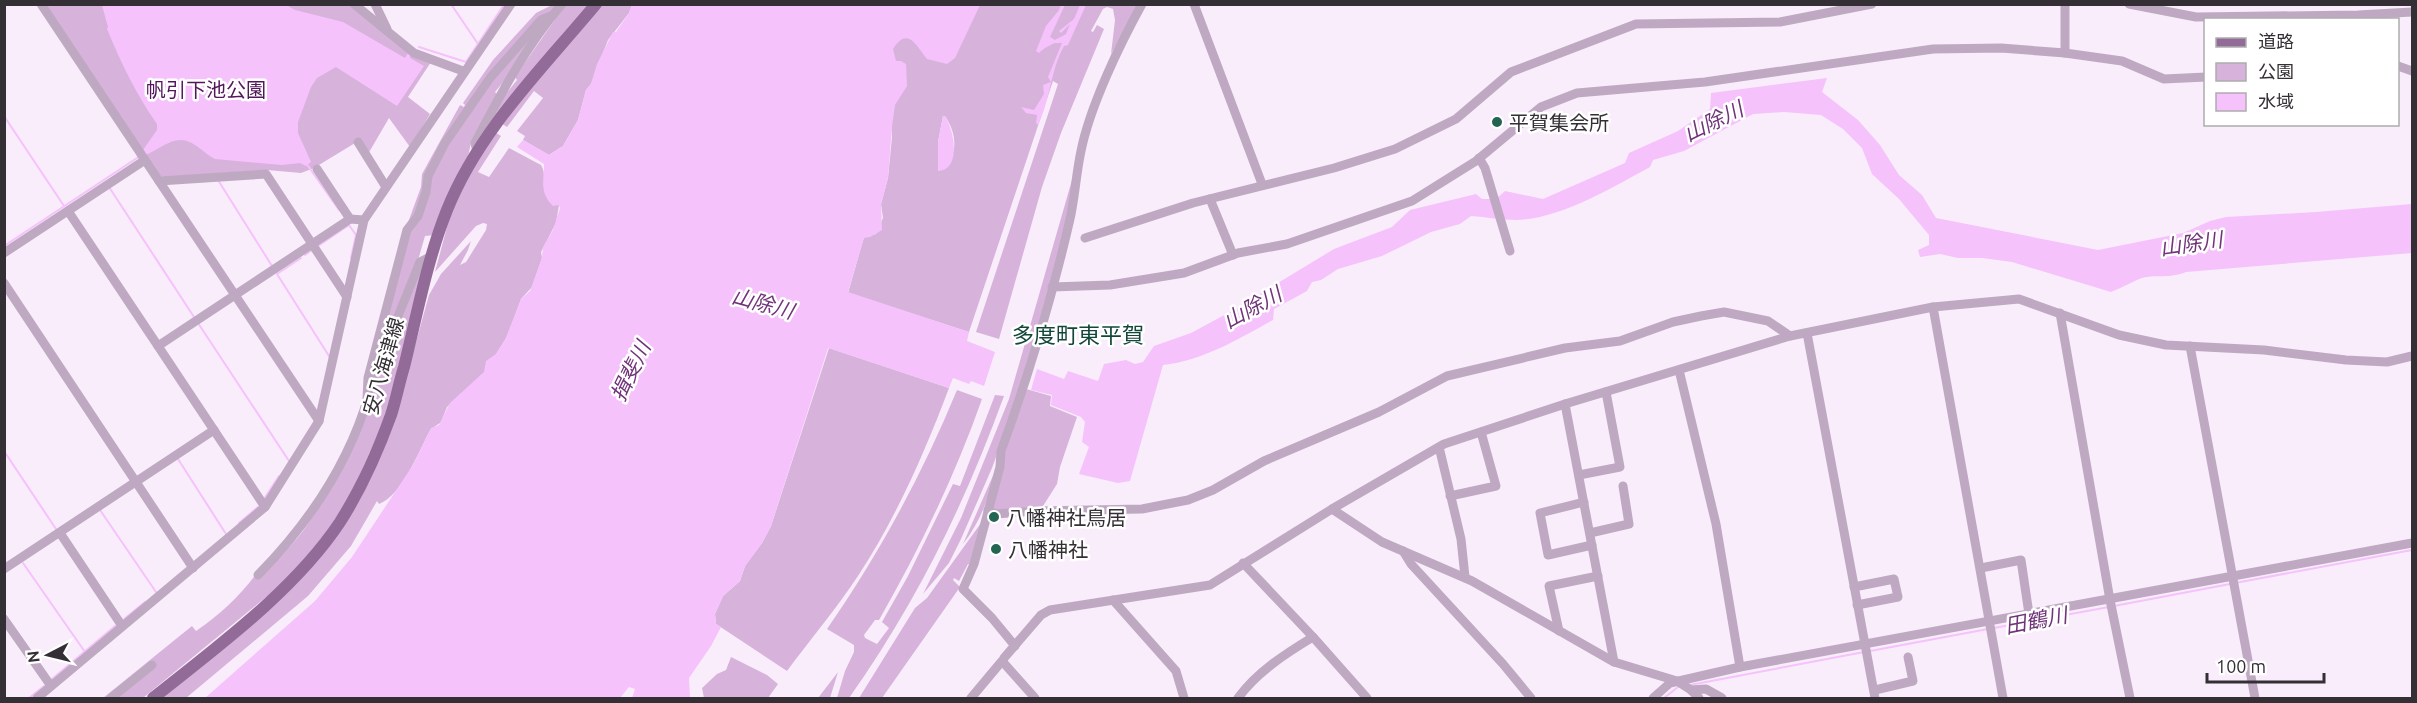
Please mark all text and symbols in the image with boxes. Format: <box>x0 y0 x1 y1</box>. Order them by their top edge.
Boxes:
legend <box>2204 18 2399 126</box>
text: 道路 <box>2258 31 2294 51</box>
text: 公園 <box>2258 61 2294 81</box>
park label: 帆引下池公園 <box>146 78 266 101</box>
text: 水域 <box>2258 91 2294 111</box>
water label: 山除川 <box>1679 96 1748 146</box>
place label: 平賀集会所 <box>1509 111 1609 134</box>
marker: 平賀集会所 <box>1490 115 1504 129</box>
water label: 山除川 <box>2158 226 2226 259</box>
water label: 山除川 <box>1219 280 1287 333</box>
water label: 山除川 <box>729 283 798 323</box>
street label: 安八海津線 <box>358 315 408 417</box>
district label: 多度町東平賀 <box>1012 322 1144 347</box>
water label: 揖斐川 <box>605 336 655 405</box>
place label: 八幡神社鳥居 <box>1006 506 1126 529</box>
marker: 八幡神社鳥居 <box>987 510 1001 524</box>
place label: 八幡神社 <box>1008 538 1088 561</box>
marker: 八幡神社 <box>989 542 1003 556</box>
water label: 田鶴川 <box>2003 602 2071 638</box>
north arrow <box>18 625 78 685</box>
scale bar <box>2207 646 2324 684</box>
text: N <box>23 650 43 664</box>
text: 100 m <box>2216 656 2266 676</box>

